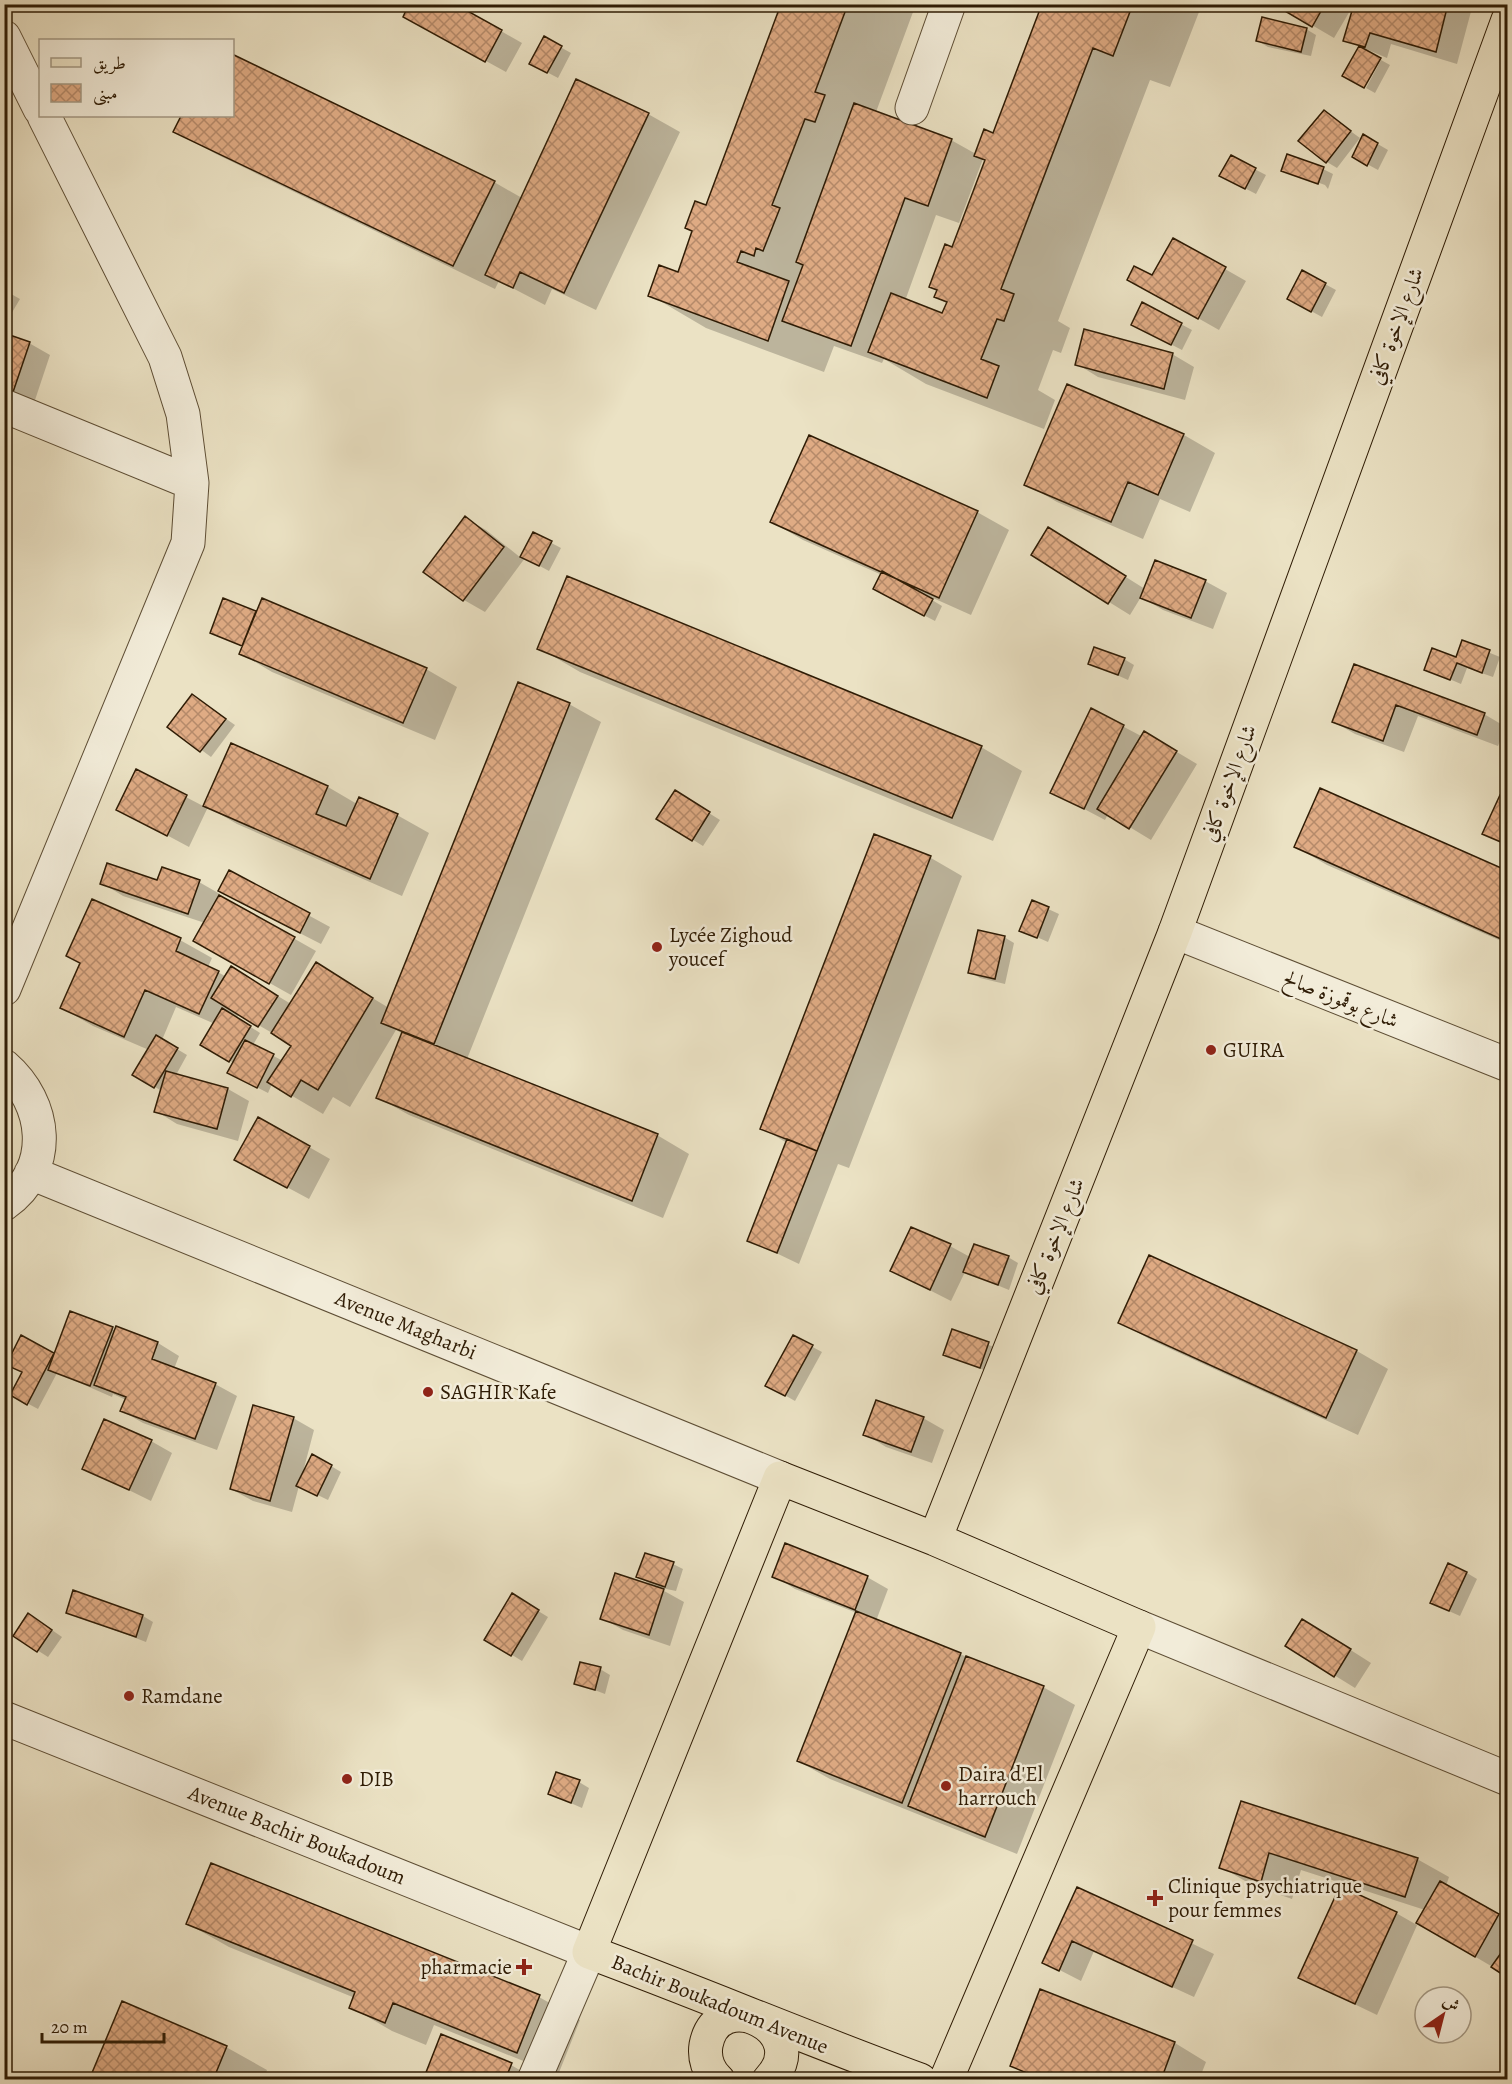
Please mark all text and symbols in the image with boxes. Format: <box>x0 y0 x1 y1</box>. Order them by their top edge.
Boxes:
legend <box>39 39 234 117</box>
text: طريق <box>93 51 126 75</box>
text: مبنى <box>93 81 118 106</box>
street label: شارع الإخوة كافي <box>1362 264 1434 390</box>
street label: شارع الإخوة كافي <box>1195 721 1267 847</box>
place label: Lycée Zighoud youcef <box>668 921 793 973</box>
marker: Lycée Zighoud youcef <box>650 940 664 954</box>
street label: شارع بوقموزة صالح <box>1278 963 1403 1038</box>
place label: GUIRA <box>1223 1036 1285 1064</box>
marker: GUIRA <box>1204 1043 1218 1057</box>
street label: شارع الإخوة كافي <box>1019 1174 1095 1300</box>
street label: Avenue Magharbi <box>330 1284 481 1366</box>
place label: SAGHIR Kafe <box>440 1378 556 1406</box>
marker: SAGHIR Kafe <box>421 1385 435 1399</box>
place label: Ramdane <box>141 1682 223 1710</box>
marker: Ramdane <box>122 1689 136 1703</box>
place label: Daira d'El harrouch <box>958 1760 1043 1812</box>
place label: DIB <box>359 1765 394 1793</box>
marker: DIB <box>340 1772 354 1786</box>
street label: Avenue Bachir Boukadoum <box>183 1778 410 1891</box>
marker: Daira d'El harrouch <box>939 1779 953 1793</box>
place label: Clinique psychiatrique pour femmes <box>1168 1872 1362 1924</box>
marker: Clinique psychiatrique pour femmes <box>1146 1889 1164 1907</box>
street label: Bachir Boukadoum Avenue <box>607 1948 833 2060</box>
place label: pharmacie <box>420 1953 512 1981</box>
marker: pharmacie <box>517 1960 531 1974</box>
north arrow <box>1413 1985 1473 2045</box>
text: ش <box>1438 1990 1464 2017</box>
scale bar <box>42 2006 164 2044</box>
text: 20 m <box>51 2015 88 2039</box>

